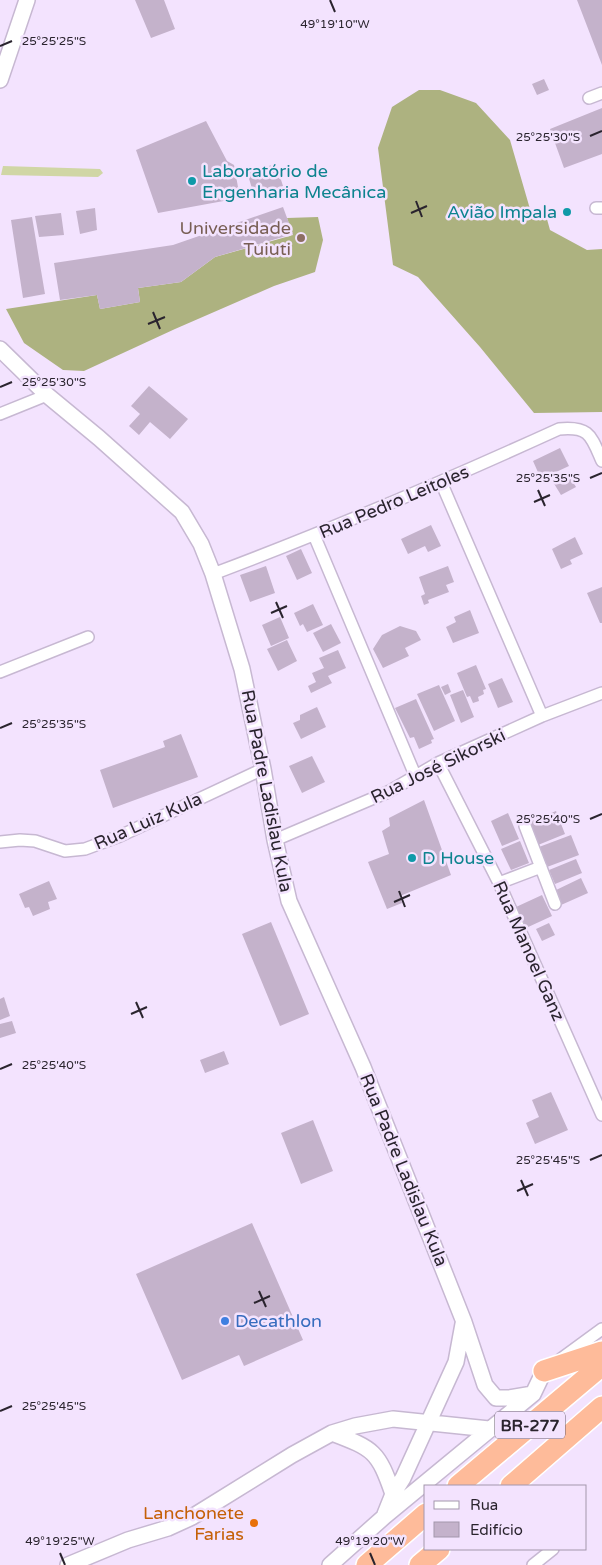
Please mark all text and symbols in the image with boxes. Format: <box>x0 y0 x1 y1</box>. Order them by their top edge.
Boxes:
text: 49°19'10"W <box>300 17 370 31</box>
text: 25°25'25"S <box>22 34 86 48</box>
text: 25°25'30"S <box>516 130 580 144</box>
place label: Laboratório de Engenharia Mecânica <box>202 160 386 203</box>
marker: Laboratório de Engenharia Mecânica <box>186 175 198 187</box>
place label: Avião Impala <box>447 201 557 223</box>
marker: Avião Impala <box>561 206 573 218</box>
place label: Universidade Tuiuti <box>180 217 291 260</box>
marker: Universidade Tuiuti <box>295 232 307 244</box>
text: 25°25'30"S <box>22 375 86 389</box>
street label: Rua Pedro Leitoles <box>316 461 472 543</box>
text: 25°25'35"S <box>516 471 580 485</box>
street label: Rua Padre Ladislau Kula <box>237 688 297 894</box>
text: 25°25'35"S <box>22 717 86 731</box>
street label: Rua José Sikorski <box>367 724 509 808</box>
street label: Rua Luiz Kula <box>91 787 205 855</box>
text: 25°25'40"S <box>516 812 580 826</box>
place label: D House <box>422 847 494 869</box>
marker: D House <box>406 852 418 864</box>
street label: Rua Manoel Ganz <box>488 878 570 1024</box>
text: 25°25'40"S <box>22 1058 86 1072</box>
street label: Rua Padre Ladislau Kula <box>355 1070 453 1270</box>
text: 25°25'45"S <box>516 1153 580 1167</box>
place label: Decathlon <box>235 1310 322 1332</box>
marker: Decathlon <box>219 1315 231 1327</box>
text: 25°25'45"S <box>22 1399 86 1413</box>
road number: BR-277 <box>495 1412 565 1438</box>
legend <box>424 1485 587 1550</box>
text: Rua <box>470 1496 498 1514</box>
place label: Lanchonete Farias <box>143 1502 244 1545</box>
marker: Lanchonete Farias <box>248 1517 260 1529</box>
text: Edifício <box>470 1521 523 1539</box>
text: 49°19'25"W <box>25 1534 95 1548</box>
text: 49°19'20"W <box>335 1534 405 1548</box>

